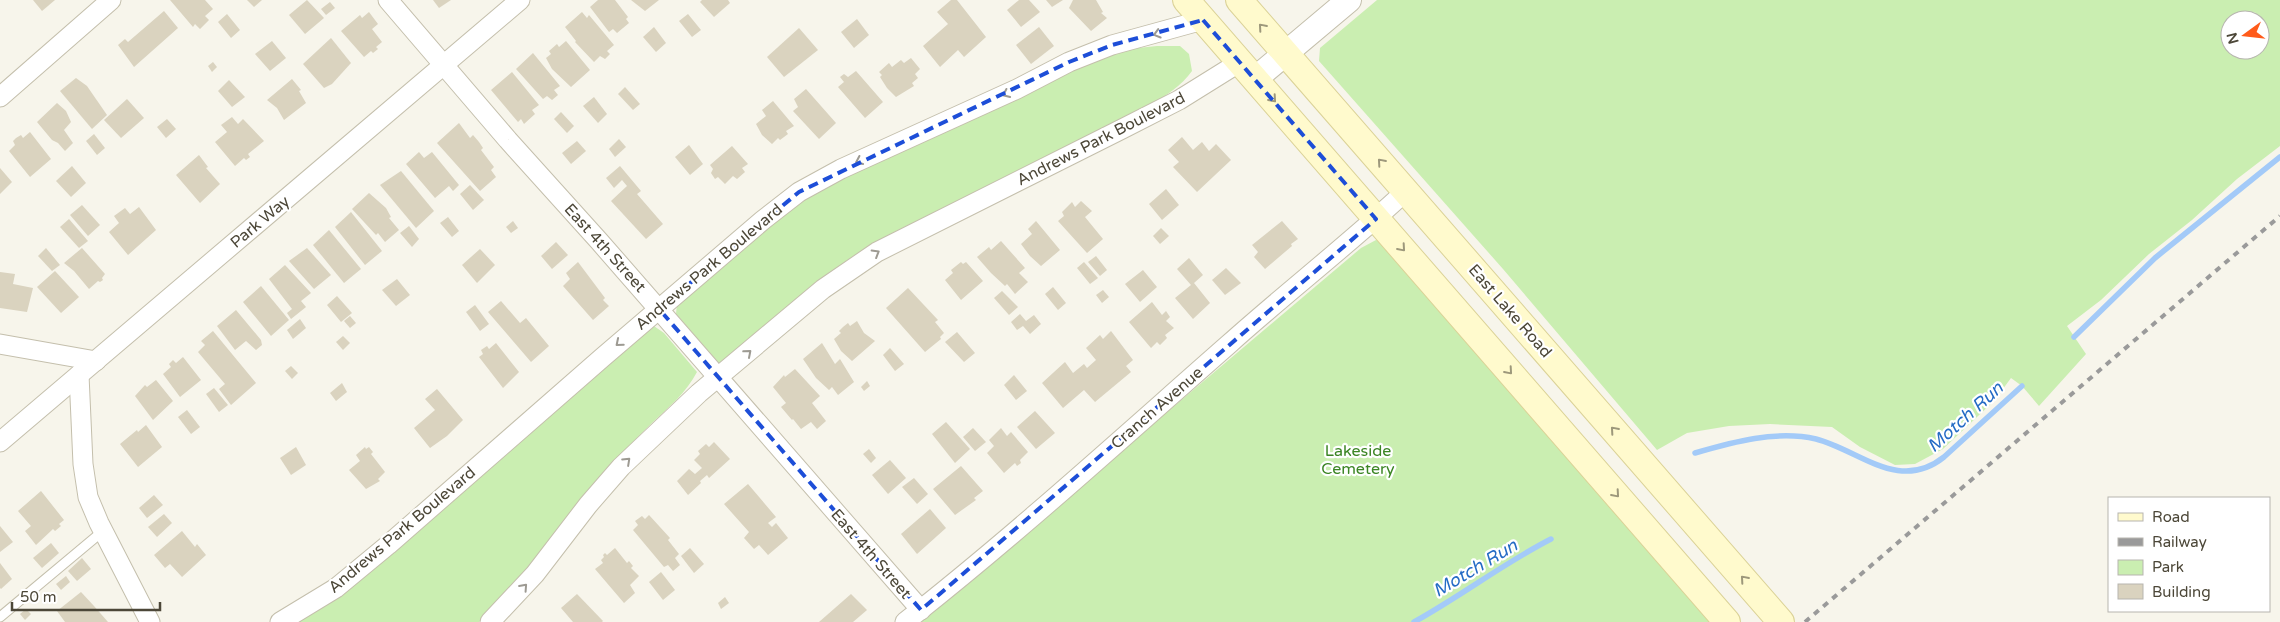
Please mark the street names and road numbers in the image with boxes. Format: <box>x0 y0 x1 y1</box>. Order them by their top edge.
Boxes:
street label: Andrews Park Boulevard <box>1014 88 1188 190</box>
street label: Park Way <box>226 191 294 253</box>
street label: East 4th Street <box>560 199 650 297</box>
street label: Andrews Park Boulevard <box>631 199 787 335</box>
street label: East Lake Road <box>1464 260 1556 362</box>
street label: Cranch Avenue <box>1107 363 1207 453</box>
street label: Andrews Park Boulevard <box>324 462 480 598</box>
street label: East 4th Street <box>826 505 916 603</box>

